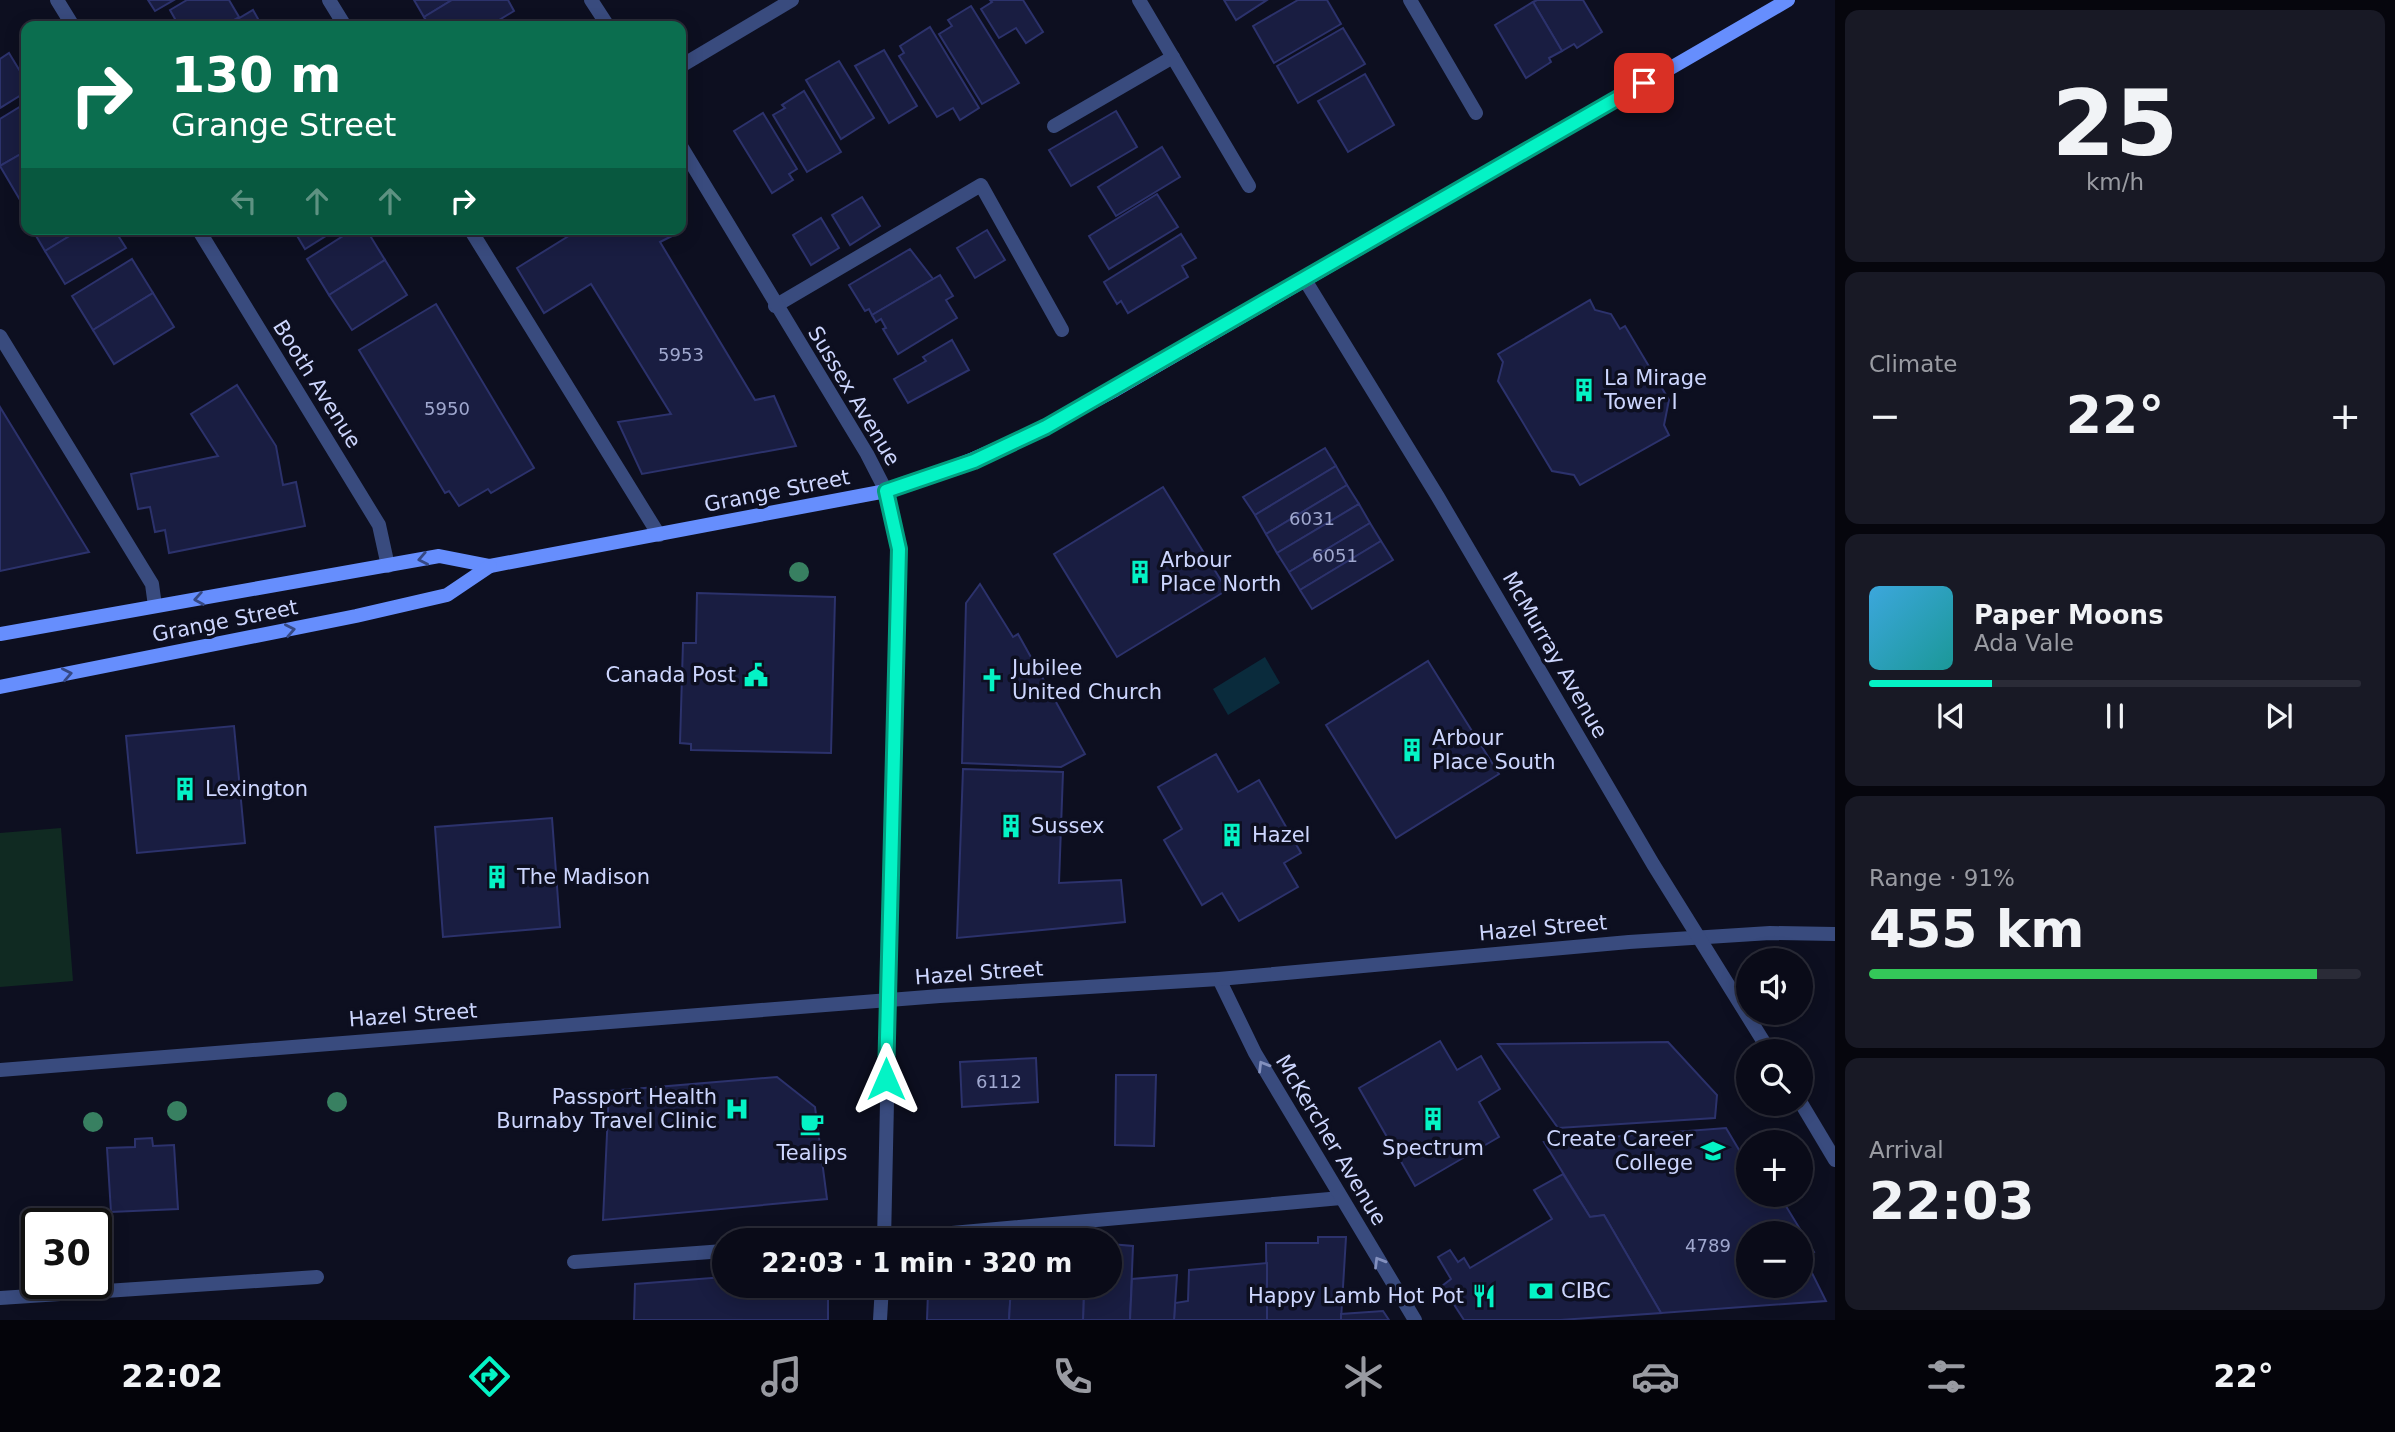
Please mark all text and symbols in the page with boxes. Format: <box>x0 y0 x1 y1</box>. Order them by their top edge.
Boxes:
text: 130 m <box>171 47 341 104</box>
icon: right <box>56 49 147 140</box>
pin <box>1614 53 1674 113</box>
icon: arrive <box>1625 64 1663 102</box>
text: 25 <box>2052 71 2178 176</box>
text: Grange Street <box>171 106 396 144</box>
text: km/h <box>2086 169 2144 195</box>
icon: left <box>225 182 263 220</box>
icon: ahead <box>298 182 336 220</box>
icon: ahead <box>371 182 409 220</box>
icon: right <box>444 182 482 220</box>
street label: Booth Avenue <box>268 316 366 452</box>
street label: Sussex Avenue <box>803 322 905 470</box>
house number: 5953 <box>658 344 704 365</box>
text: Climate <box>1869 351 1958 377</box>
place label: La Mirage Tower I <box>1603 366 1707 414</box>
building icon: La Mirage Tower I <box>1570 376 1598 404</box>
text: 22° <box>2066 385 2164 445</box>
text: − <box>1869 394 1901 438</box>
text: + <box>2329 394 2361 438</box>
house number: 5950 <box>424 398 470 419</box>
street label: Grange Street <box>702 465 852 517</box>
house number: 6031 <box>1289 508 1335 529</box>
house number: 6051 <box>1312 545 1358 566</box>
place label: Arbour Place North <box>1160 548 1281 596</box>
one-way arrow <box>417 551 429 566</box>
building icon: Arbour Place North <box>1126 558 1154 586</box>
street label: McMurray Avenue <box>1498 568 1612 742</box>
one-way arrow <box>193 590 205 605</box>
street label: Grange Street <box>150 595 300 647</box>
text: Paper Moons <box>1974 600 2164 630</box>
one-way arrow <box>284 623 296 638</box>
text: Ada Vale <box>1974 630 2074 656</box>
place label: Jubilee United Church <box>1010 656 1162 704</box>
public building icon: Canada Post <box>742 661 770 689</box>
place label: Canada Post <box>605 663 736 687</box>
church icon: Jubilee United Church <box>978 666 1006 694</box>
one-way arrow <box>61 667 73 682</box>
icon: previous <box>1932 697 1970 735</box>
icon: pause <box>2096 697 2134 735</box>
icon: next <box>2260 697 2298 735</box>
place label: Arbour Place South <box>1432 726 1556 774</box>
building icon: Arbour Place South <box>1398 736 1426 764</box>
building icon: Lexington <box>171 775 199 803</box>
place label: Lexington <box>205 777 308 801</box>
building icon: Sussex <box>997 812 1025 840</box>
place label: Sussex <box>1031 814 1105 838</box>
building icon: Hazel <box>1218 821 1246 849</box>
place label: Hazel <box>1252 823 1310 847</box>
building icon: The Madison <box>483 863 511 891</box>
place label: The Madison <box>516 865 650 889</box>
text: Range · 91% <box>1869 865 2015 891</box>
text: 455 km <box>1869 899 2084 959</box>
street label: Hazel Street <box>1478 910 1608 946</box>
map controls <box>1736 948 1813 1298</box>
button: sound <box>1736 948 1813 1025</box>
street label: Hazel Street <box>914 957 1044 989</box>
street label: Hazel Street <box>348 999 478 1031</box>
button: search <box>1736 1039 1813 1116</box>
position arrow <box>849 1042 923 1116</box>
street label: McKercher Avenue <box>1271 1050 1391 1230</box>
one-way arrow <box>1258 1061 1271 1074</box>
house number: 6112 <box>976 1071 1022 1092</box>
place label: Passport Health Burnaby Travel Clinic <box>496 1085 717 1133</box>
hospital icon: Passport Health Burnaby Travel Clinic <box>723 1095 751 1123</box>
building icon: Spectrum <box>1419 1105 1447 1133</box>
cafe icon: Tealips <box>798 1110 826 1138</box>
place label: Create Career College <box>1546 1127 1693 1175</box>
button: + <box>1736 1130 1813 1207</box>
place label: Spectrum <box>1382 1136 1484 1160</box>
school or university icon: Create Career College <box>1699 1137 1727 1165</box>
text: Arrival <box>1869 1137 1944 1163</box>
place label: Tealips <box>776 1141 848 1165</box>
text: 22:03 <box>1869 1171 2035 1231</box>
speed limit sign: 30 <box>21 1208 112 1299</box>
button: − <box>1736 1221 1813 1298</box>
house number: 4789 <box>1685 1235 1731 1256</box>
text: 22:03 · 1 min · 320 m <box>762 1248 1072 1278</box>
one-way arrow <box>1375 1256 1388 1269</box>
bank icon: CIBC <box>1527 1277 1555 1305</box>
place label: CIBC <box>1561 1279 1611 1303</box>
restaurant icon: Happy Lamb Hot Pot <box>1470 1282 1498 1310</box>
place label: Happy Lamb Hot Pot <box>1248 1284 1464 1308</box>
icon: directions <box>465 1352 514 1401</box>
icon: music <box>757 1352 806 1401</box>
icon: phone <box>1048 1352 1097 1401</box>
icon: climate <box>1339 1352 1388 1401</box>
icon: car <box>1631 1352 1680 1401</box>
icon: filters <box>1922 1352 1971 1401</box>
text: 22:02 <box>121 1357 223 1395</box>
text: 22° <box>2213 1357 2274 1395</box>

